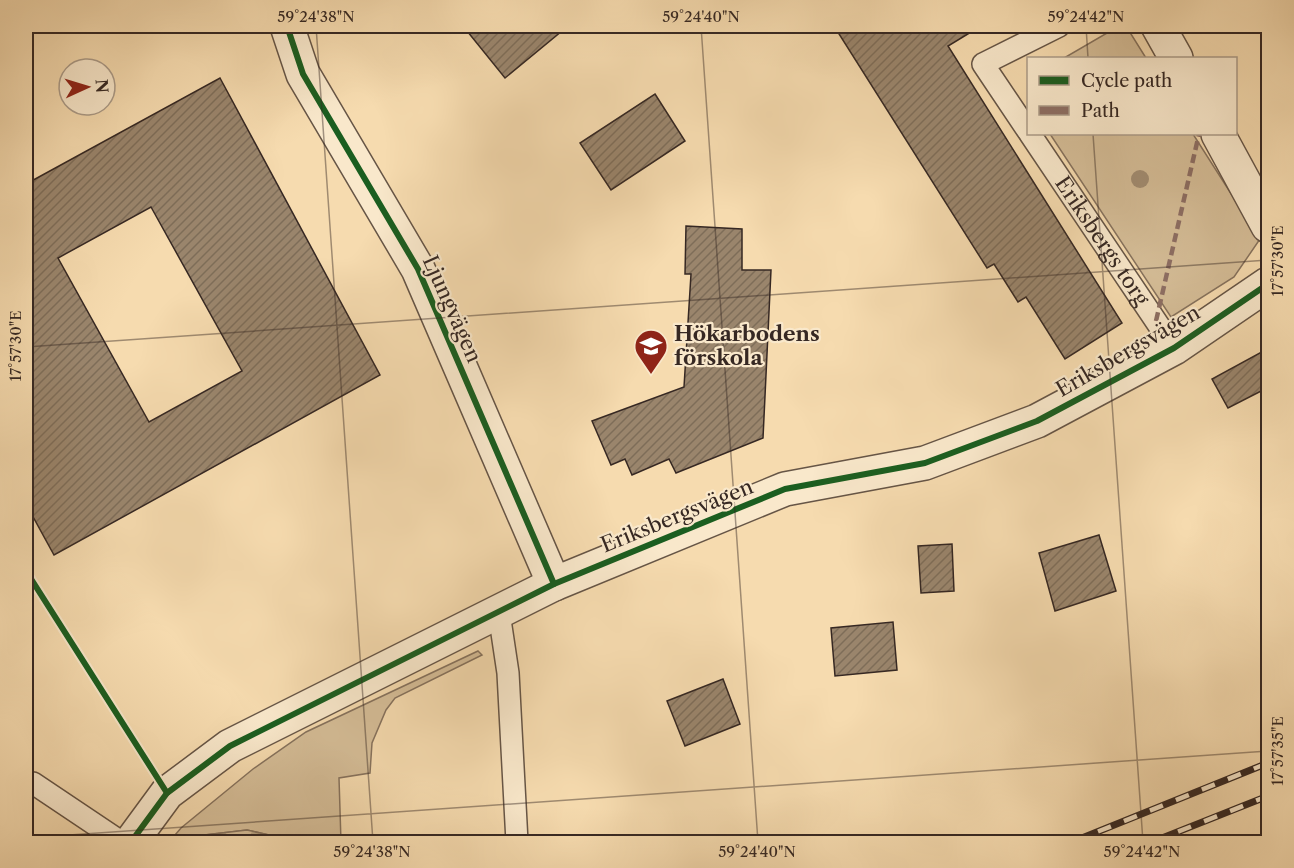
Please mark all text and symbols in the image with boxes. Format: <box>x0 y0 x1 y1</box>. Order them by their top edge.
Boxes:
text: 59°24'38"N <box>277 7 355 26</box>
text: 59°24'40"N <box>662 7 740 26</box>
text: 59°24'42"N <box>1048 7 1124 26</box>
north arrow <box>57 57 117 117</box>
legend <box>1027 57 1237 135</box>
text: Cycle path <box>1081 70 1172 92</box>
text: N <box>92 78 112 94</box>
text: Path <box>1081 100 1120 122</box>
street label: Eriksbergs torg <box>1050 171 1155 311</box>
text: 17°57'30"E <box>1268 225 1287 297</box>
street label: Ljungvägen <box>418 251 487 366</box>
street label: Eriksbergsvägen <box>1051 299 1204 402</box>
text: 17°57'30"E <box>6 310 25 382</box>
place label: Hökarbodens förskola <box>674 321 820 370</box>
school or university icon: Hökarbodens förskola <box>633 328 669 375</box>
street label: Eriksbergsvägen <box>597 474 757 557</box>
text: 17°57'35"E <box>1268 716 1287 786</box>
text: 59°24'38"N <box>333 842 411 861</box>
text: 59°24'40"N <box>718 842 796 861</box>
text: 59°24'42"N <box>1104 842 1180 861</box>

